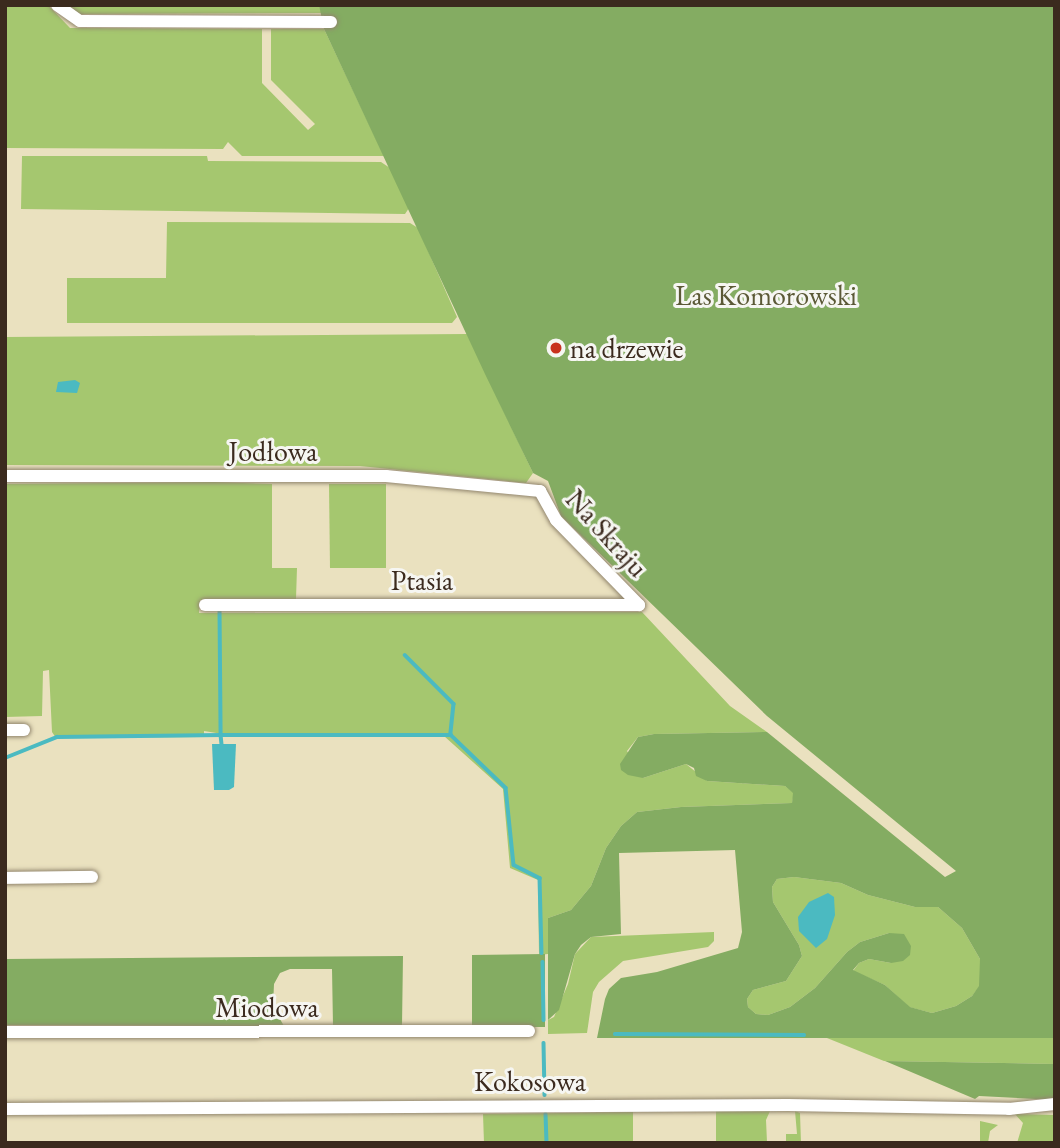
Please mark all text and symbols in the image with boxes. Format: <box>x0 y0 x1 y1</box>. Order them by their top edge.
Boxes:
park label: Las Komorowski <box>675 278 857 312</box>
place label: na drzewie <box>570 331 684 365</box>
marker: na drzewie <box>548 340 564 356</box>
street label: Jodłowa <box>229 434 317 468</box>
street label: Na Skraju <box>559 482 655 584</box>
street label: Ptasia <box>391 563 453 597</box>
street label: Miodowa <box>215 990 319 1024</box>
street label: Kokosowa <box>474 1064 586 1098</box>

